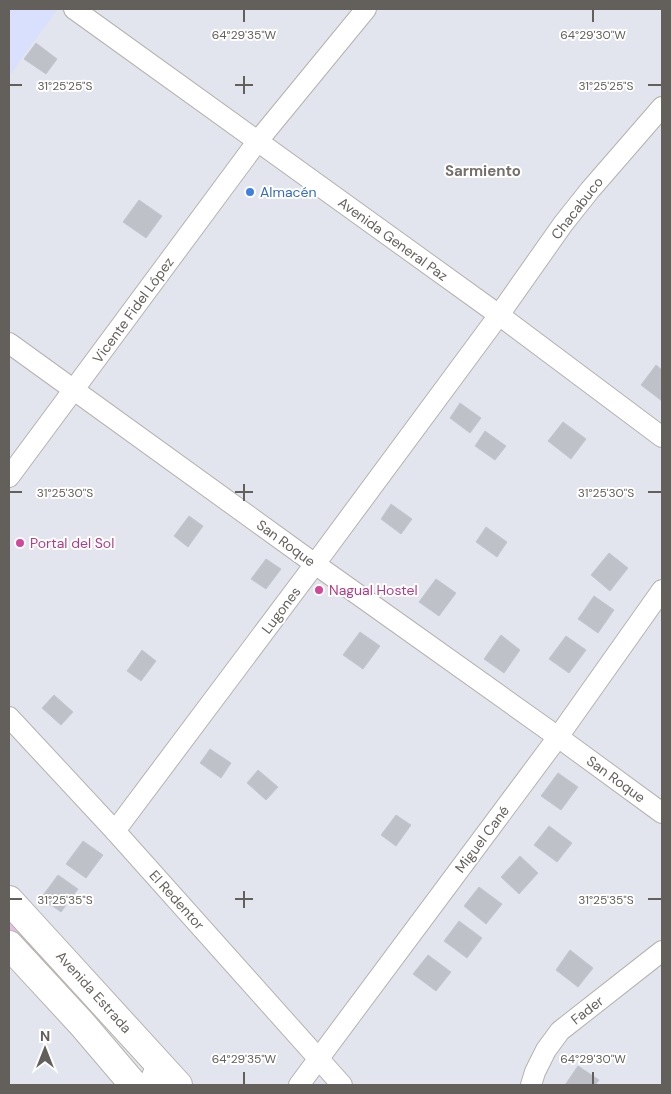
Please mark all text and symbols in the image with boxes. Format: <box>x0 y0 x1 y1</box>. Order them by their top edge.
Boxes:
text: 64°29'35"W <box>212 27 277 43</box>
text: 64°29'30"W <box>560 27 626 43</box>
text: 31°25'25"S <box>37 78 93 94</box>
text: 31°25'25"S <box>578 78 634 94</box>
district label: Sarmiento <box>445 161 521 181</box>
street label: Chacabuco <box>547 173 607 243</box>
place label: Almacén <box>260 183 317 201</box>
marker: Almacén <box>244 186 256 198</box>
street label: Avenida General Paz <box>335 193 451 285</box>
street label: Vicente Fidel López <box>89 253 177 367</box>
text: 31°25'30"S <box>37 485 93 501</box>
text: 31°25'30"S <box>578 485 634 501</box>
street label: San Roque <box>253 516 319 570</box>
place label: Portal del Sol <box>30 534 114 552</box>
marker: Portal del Sol <box>14 537 26 549</box>
place label: Nagual Hostel <box>329 581 418 599</box>
street label: Lugones <box>257 583 305 637</box>
marker: Nagual Hostel <box>313 584 325 596</box>
street label: San Roque <box>583 752 649 806</box>
street label: Miguel Cané <box>451 802 513 876</box>
street label: El Redentor <box>146 866 208 934</box>
text: 31°25'35"S <box>37 892 93 908</box>
text: 31°25'35"S <box>578 892 634 908</box>
street label: Avenida Estrada <box>52 947 136 1037</box>
street label: Fader <box>567 992 607 1028</box>
north arrow <box>20 1024 70 1074</box>
text: N <box>40 1027 50 1045</box>
text: 64°29'35"W <box>212 1051 277 1067</box>
text: 64°29'30"W <box>560 1051 626 1067</box>

